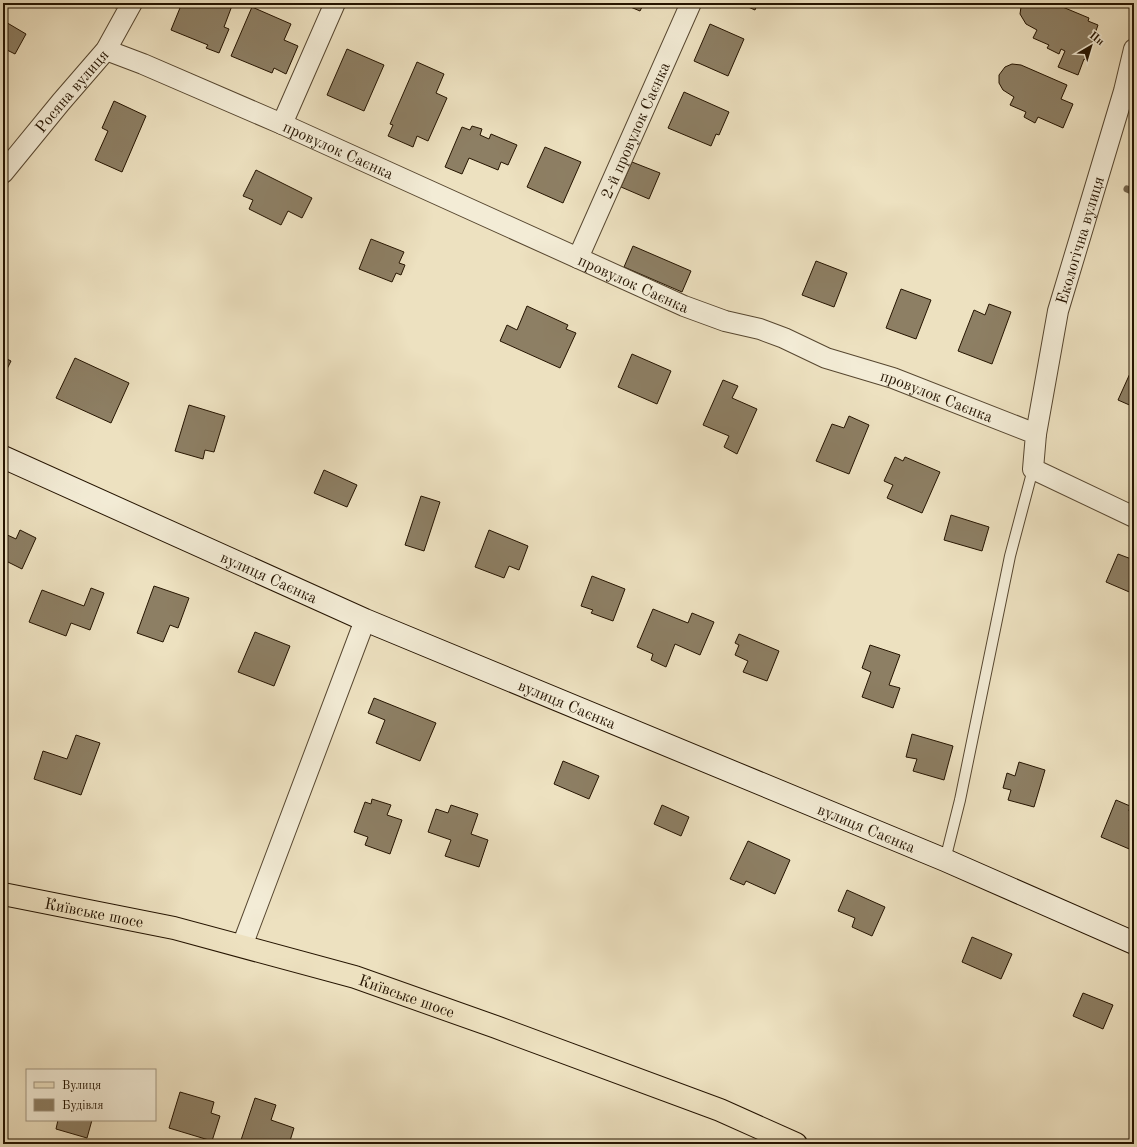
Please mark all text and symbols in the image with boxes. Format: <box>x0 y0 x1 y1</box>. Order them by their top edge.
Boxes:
north arrow <box>1071 26 1111 66</box>
text: Пн <box>1087 30 1106 48</box>
street label: Росяна вулиця <box>33 47 112 137</box>
street label: 2-й провулок Саєнка <box>599 60 674 202</box>
street label: провулок Саєнка <box>280 120 395 183</box>
street label: Екологічна вулиця <box>1054 175 1108 306</box>
street label: провулок Саєнка <box>575 253 690 317</box>
street label: провулок Саєнка <box>878 369 995 426</box>
street label: вулиця Саєнка <box>218 550 319 607</box>
street label: вулиця Саєнка <box>515 678 618 733</box>
street label: вулиця Саєнка <box>815 802 917 857</box>
street label: Київське шосе <box>43 896 145 932</box>
street label: Київське шосе <box>356 973 456 1022</box>
legend <box>26 1069 156 1121</box>
text: Вулиця <box>62 1080 101 1092</box>
text: Будівля <box>62 1099 104 1112</box>

